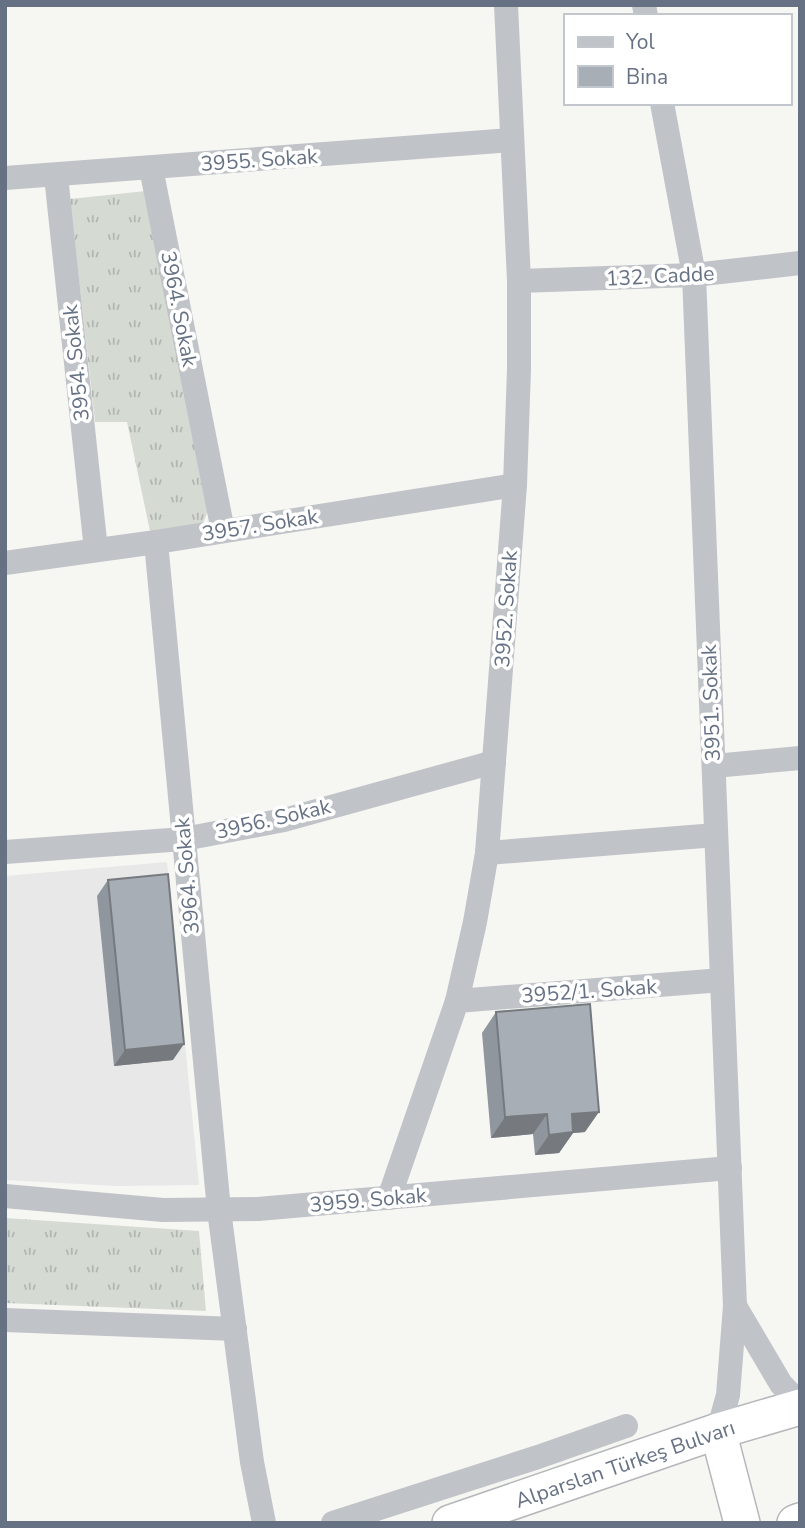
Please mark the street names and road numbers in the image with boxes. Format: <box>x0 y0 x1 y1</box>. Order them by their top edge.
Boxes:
street label: 3955. Sokak <box>200 142 319 178</box>
street label: 3964. Sokak <box>154 249 204 370</box>
street label: 132. Cadde <box>605 259 715 293</box>
street label: 3954. Sokak <box>56 303 96 423</box>
street label: 3957. Sokak <box>200 502 321 548</box>
street label: 3952. Sokak <box>488 549 524 668</box>
street label: 3951. Sokak <box>695 643 727 762</box>
street label: 3956. Sokak <box>213 792 334 846</box>
street label: 3964. Sokak <box>168 816 206 936</box>
street label: 3952/1. Sokak <box>520 972 658 1010</box>
street label: 3959. Sokak <box>308 1181 428 1219</box>
street label: Alparslan Türkeş Bulvarı <box>511 1413 739 1515</box>

